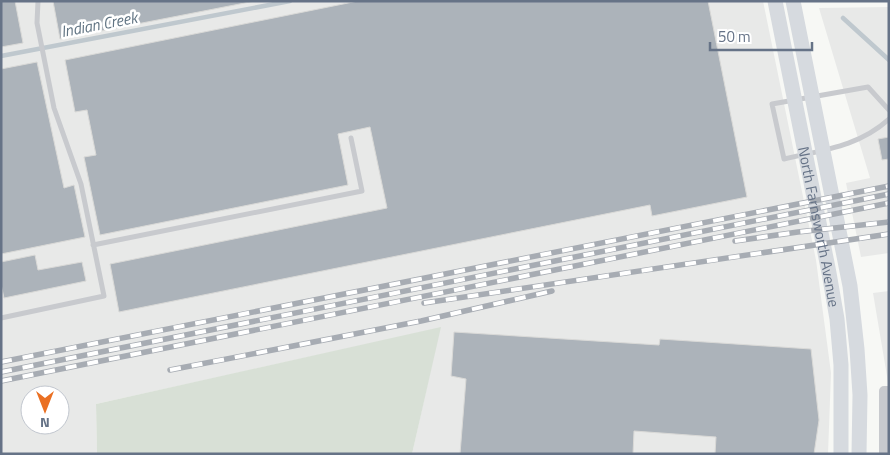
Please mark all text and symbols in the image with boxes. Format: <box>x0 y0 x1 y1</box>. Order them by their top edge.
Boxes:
water label: Indian Creek <box>59 4 141 43</box>
scale bar <box>710 20 812 52</box>
text: 50 m <box>718 25 751 48</box>
street label: North Farnsworth Avenue <box>793 144 846 309</box>
north arrow <box>20 385 70 435</box>
text: N <box>40 413 50 434</box>

